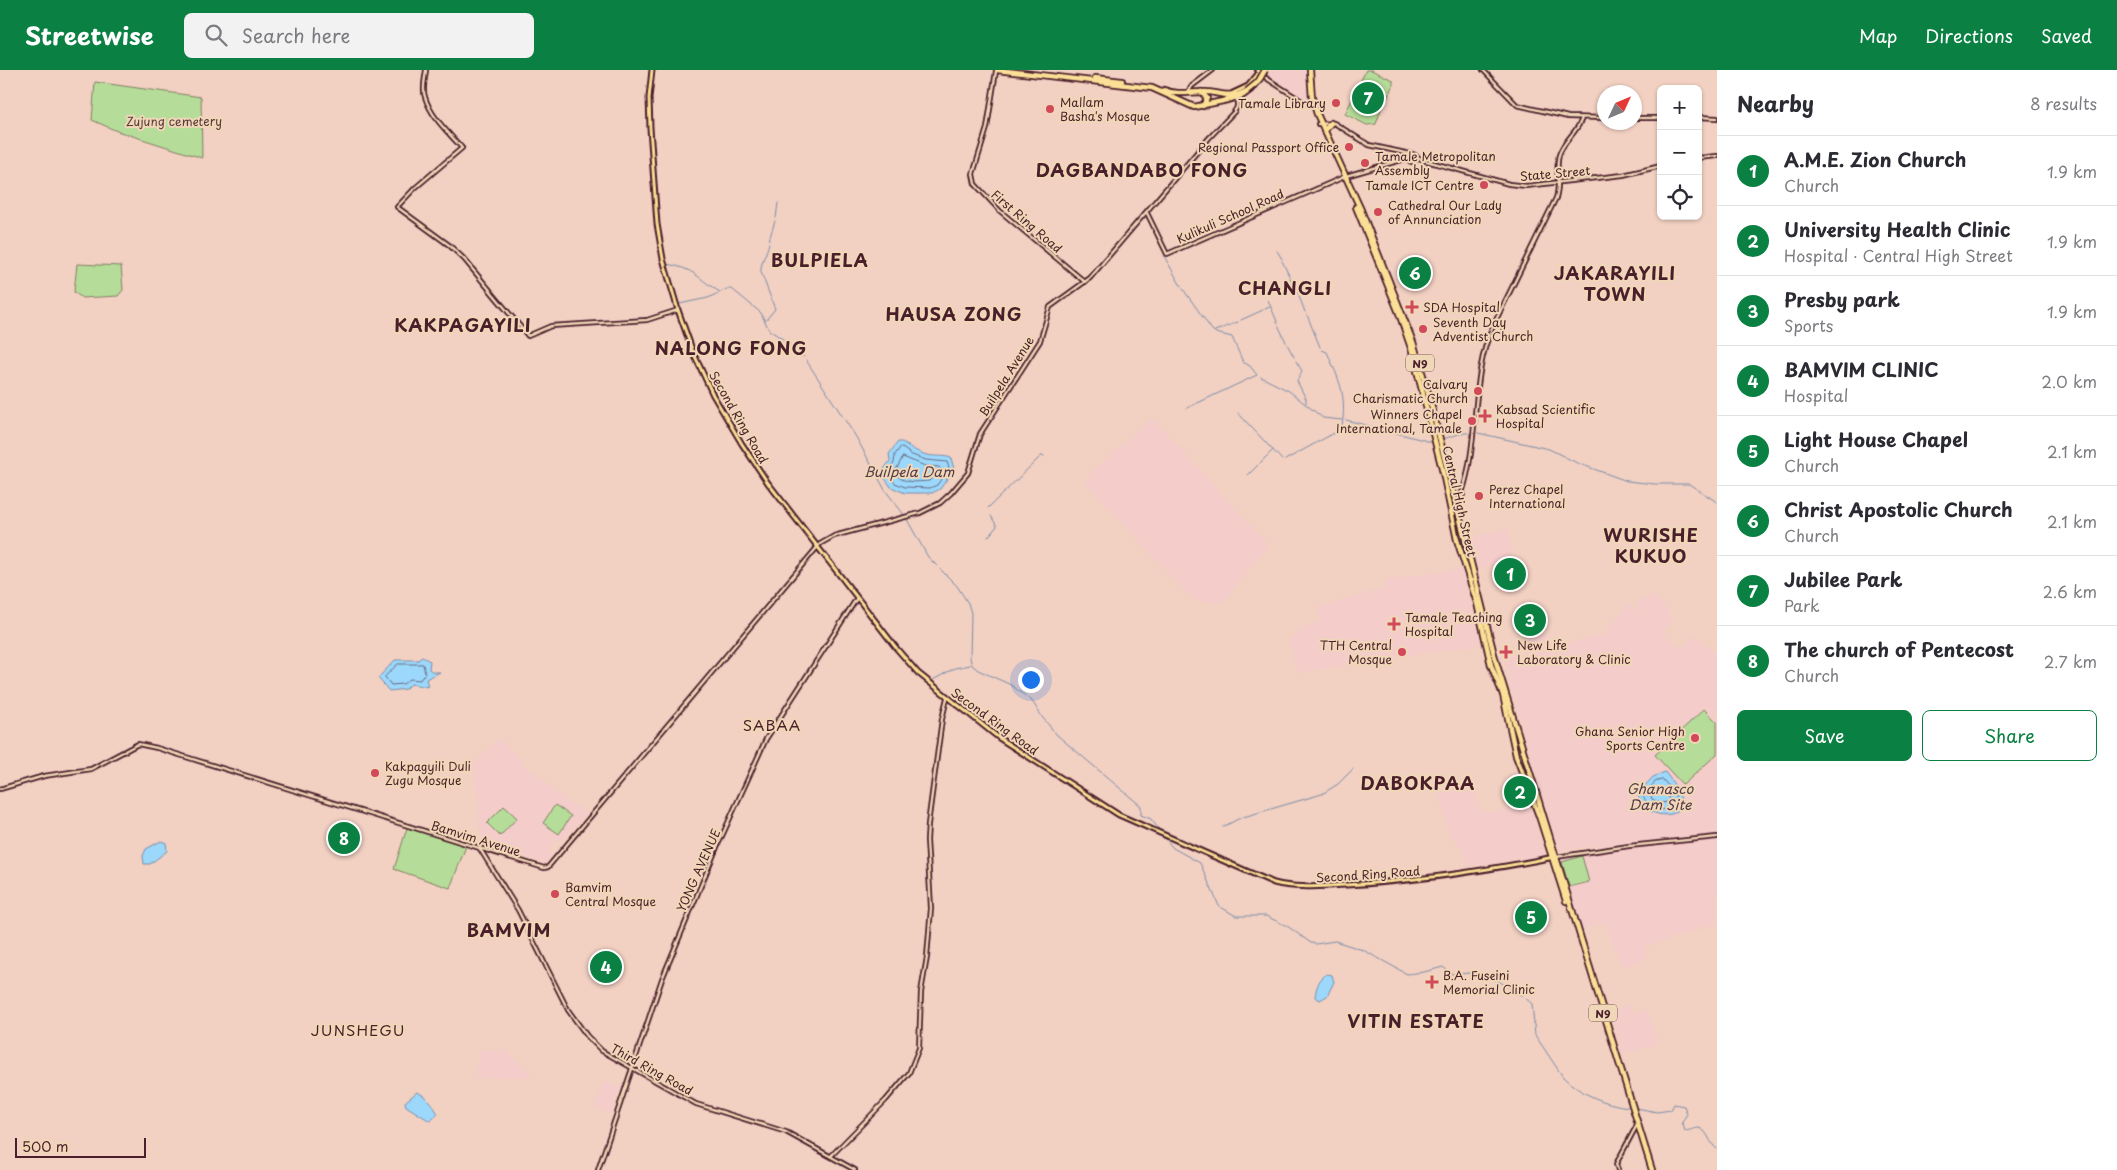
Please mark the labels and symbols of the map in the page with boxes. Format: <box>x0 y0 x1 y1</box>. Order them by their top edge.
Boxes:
pin: 7 <box>1352 79 1384 117</box>
north arrow <box>1597 85 1642 130</box>
place label: Mallam Basha's Mosque <box>1060 93 1151 125</box>
place label: Tamale Library <box>1238 94 1326 112</box>
marker: Tamale Library <box>1330 97 1342 109</box>
marker: Mallam Basha's Mosque <box>1044 103 1056 115</box>
park label: Zujung cemetery <box>126 112 222 130</box>
place label: Regional Passport Office <box>1198 138 1339 156</box>
marker: Regional Passport Office <box>1343 141 1355 153</box>
place label: Tamale Metropolitan Assembly <box>1375 147 1496 179</box>
district label: DAGBANDABO FONG <box>1036 156 1248 183</box>
marker: Tamale Metropolitan Assembly <box>1359 157 1371 169</box>
street label: State Street <box>1519 161 1591 185</box>
place label: Tamale ICT Centre <box>1365 176 1474 194</box>
marker: Tamale ICT Centre <box>1478 179 1490 191</box>
street label: Kulikuli School Road <box>1173 184 1287 248</box>
street label: First Ring Road <box>988 185 1066 257</box>
place label: Cathedral Our Lady of Annunciation <box>1388 196 1502 228</box>
marker: Cathedral Our Lady of Annunciation <box>1372 206 1384 218</box>
district label: BULPIELA <box>771 246 869 273</box>
pin: 6 <box>1399 254 1431 292</box>
district label: JAKARAYILI TOWN <box>1554 259 1676 307</box>
district label: CHANGLI <box>1238 274 1332 301</box>
place label: SDA Hospital <box>1423 298 1500 316</box>
district label: HAUSA ZONG <box>885 300 1023 327</box>
marker: SDA Hospital <box>1405 300 1419 314</box>
district label: KAKPAGAYILI <box>394 311 532 338</box>
place label: Seventh Day Adventist Church <box>1433 313 1533 345</box>
marker: Seventh Day Adventist Church <box>1417 323 1429 335</box>
street label: Builpela Avenue <box>974 332 1038 420</box>
district label: NALONG FONG <box>655 334 807 361</box>
road number: N9 <box>1406 354 1434 372</box>
street label: Second Ring Road <box>705 367 773 467</box>
place label: Calvary Charismatic Church <box>1353 375 1468 407</box>
marker: Calvary Charismatic Church <box>1472 385 1484 397</box>
place label: Kabsad Scientific Hospital <box>1496 400 1595 432</box>
place label: Winners Chapel International, Tamale <box>1336 405 1462 437</box>
marker: Kabsad Scientific Hospital <box>1478 409 1492 423</box>
marker: Winners Chapel International, Tamale <box>1466 415 1478 427</box>
street label: Central High Street <box>1439 444 1481 558</box>
water label: Builpela Dam <box>864 461 955 482</box>
place label: Perez Chapel International <box>1489 480 1565 512</box>
marker: Perez Chapel International <box>1473 490 1485 502</box>
district label: WURISHE KUKUO <box>1603 521 1699 569</box>
pin: 1 <box>1494 555 1526 593</box>
pin: 3 <box>1514 601 1546 639</box>
place label: Tamale Teaching Hospital <box>1405 608 1503 640</box>
marker: Tamale Teaching Hospital <box>1387 617 1401 631</box>
place label: TTH Central Mosque <box>1320 636 1392 668</box>
place label: New Life Laboratory & Clinic <box>1517 636 1631 668</box>
marker: New Life Laboratory & Clinic <box>1499 645 1513 659</box>
marker: TTH Central Mosque <box>1396 646 1408 658</box>
your location <box>1018 667 1044 693</box>
street label: Second Ring Road <box>948 683 1042 759</box>
district label: SABAA <box>743 713 801 736</box>
place label: Ghana Senior High Sports Centre <box>1575 722 1685 754</box>
marker: Ghana Senior High Sports Centre <box>1689 732 1701 744</box>
place label: Kakpagyili Duli Zugu Mosque <box>385 757 471 789</box>
marker: Kakpagyili Duli Zugu Mosque <box>369 767 381 779</box>
district label: DABOKPAA <box>1360 769 1476 796</box>
pin: 2 <box>1504 773 1536 811</box>
water label: Ghanasco Dam Site <box>1627 778 1695 815</box>
street label: Bamvim Avenue <box>429 816 523 860</box>
pin: 8 <box>328 819 360 857</box>
street label: YONG AVENUE <box>672 826 724 914</box>
street label: Second Ring Road <box>1315 861 1421 887</box>
place label: Bamvim Central Mosque <box>565 878 656 910</box>
marker: Bamvim Central Mosque <box>549 888 561 900</box>
pin: 5 <box>1515 898 1547 936</box>
district label: BAMVIM <box>467 916 551 943</box>
pin: 4 <box>590 948 622 986</box>
place label: B.A. Fuseini Memorial Clinic <box>1443 966 1535 998</box>
marker: B.A. Fuseini Memorial Clinic <box>1425 975 1439 989</box>
road number: N9 <box>1589 1004 1617 1021</box>
district label: VITIN ESTATE <box>1347 1007 1485 1034</box>
district label: JUNSHEGU <box>311 1018 405 1041</box>
street label: Third Ring Road <box>608 1039 696 1099</box>
scale bar <box>15 1135 146 1158</box>

